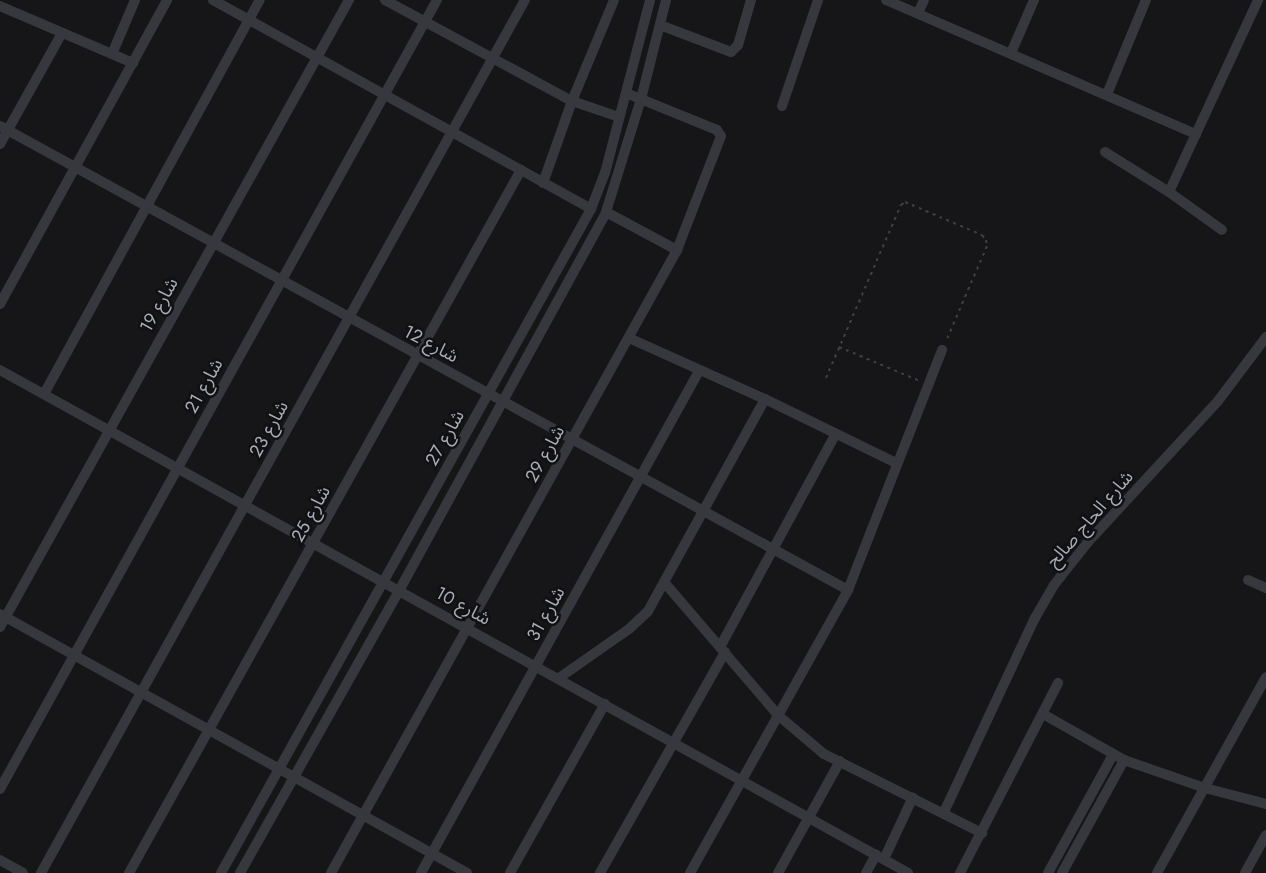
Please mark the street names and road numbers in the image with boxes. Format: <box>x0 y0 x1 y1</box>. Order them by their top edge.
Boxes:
street label: شارع 19 <box>135 274 183 336</box>
street label: شارع 12 <box>400 321 462 367</box>
street label: شارع 21 <box>180 355 228 417</box>
street label: شارع 23 <box>245 397 293 461</box>
street label: شارع 27 <box>421 406 469 470</box>
street label: شارع 29 <box>521 422 569 486</box>
street label: شارع الحاج صالح <box>1042 466 1138 572</box>
street label: شارع 25 <box>287 482 335 546</box>
street label: شارع 10 <box>432 582 494 630</box>
street label: شارع 31 <box>522 583 570 645</box>

